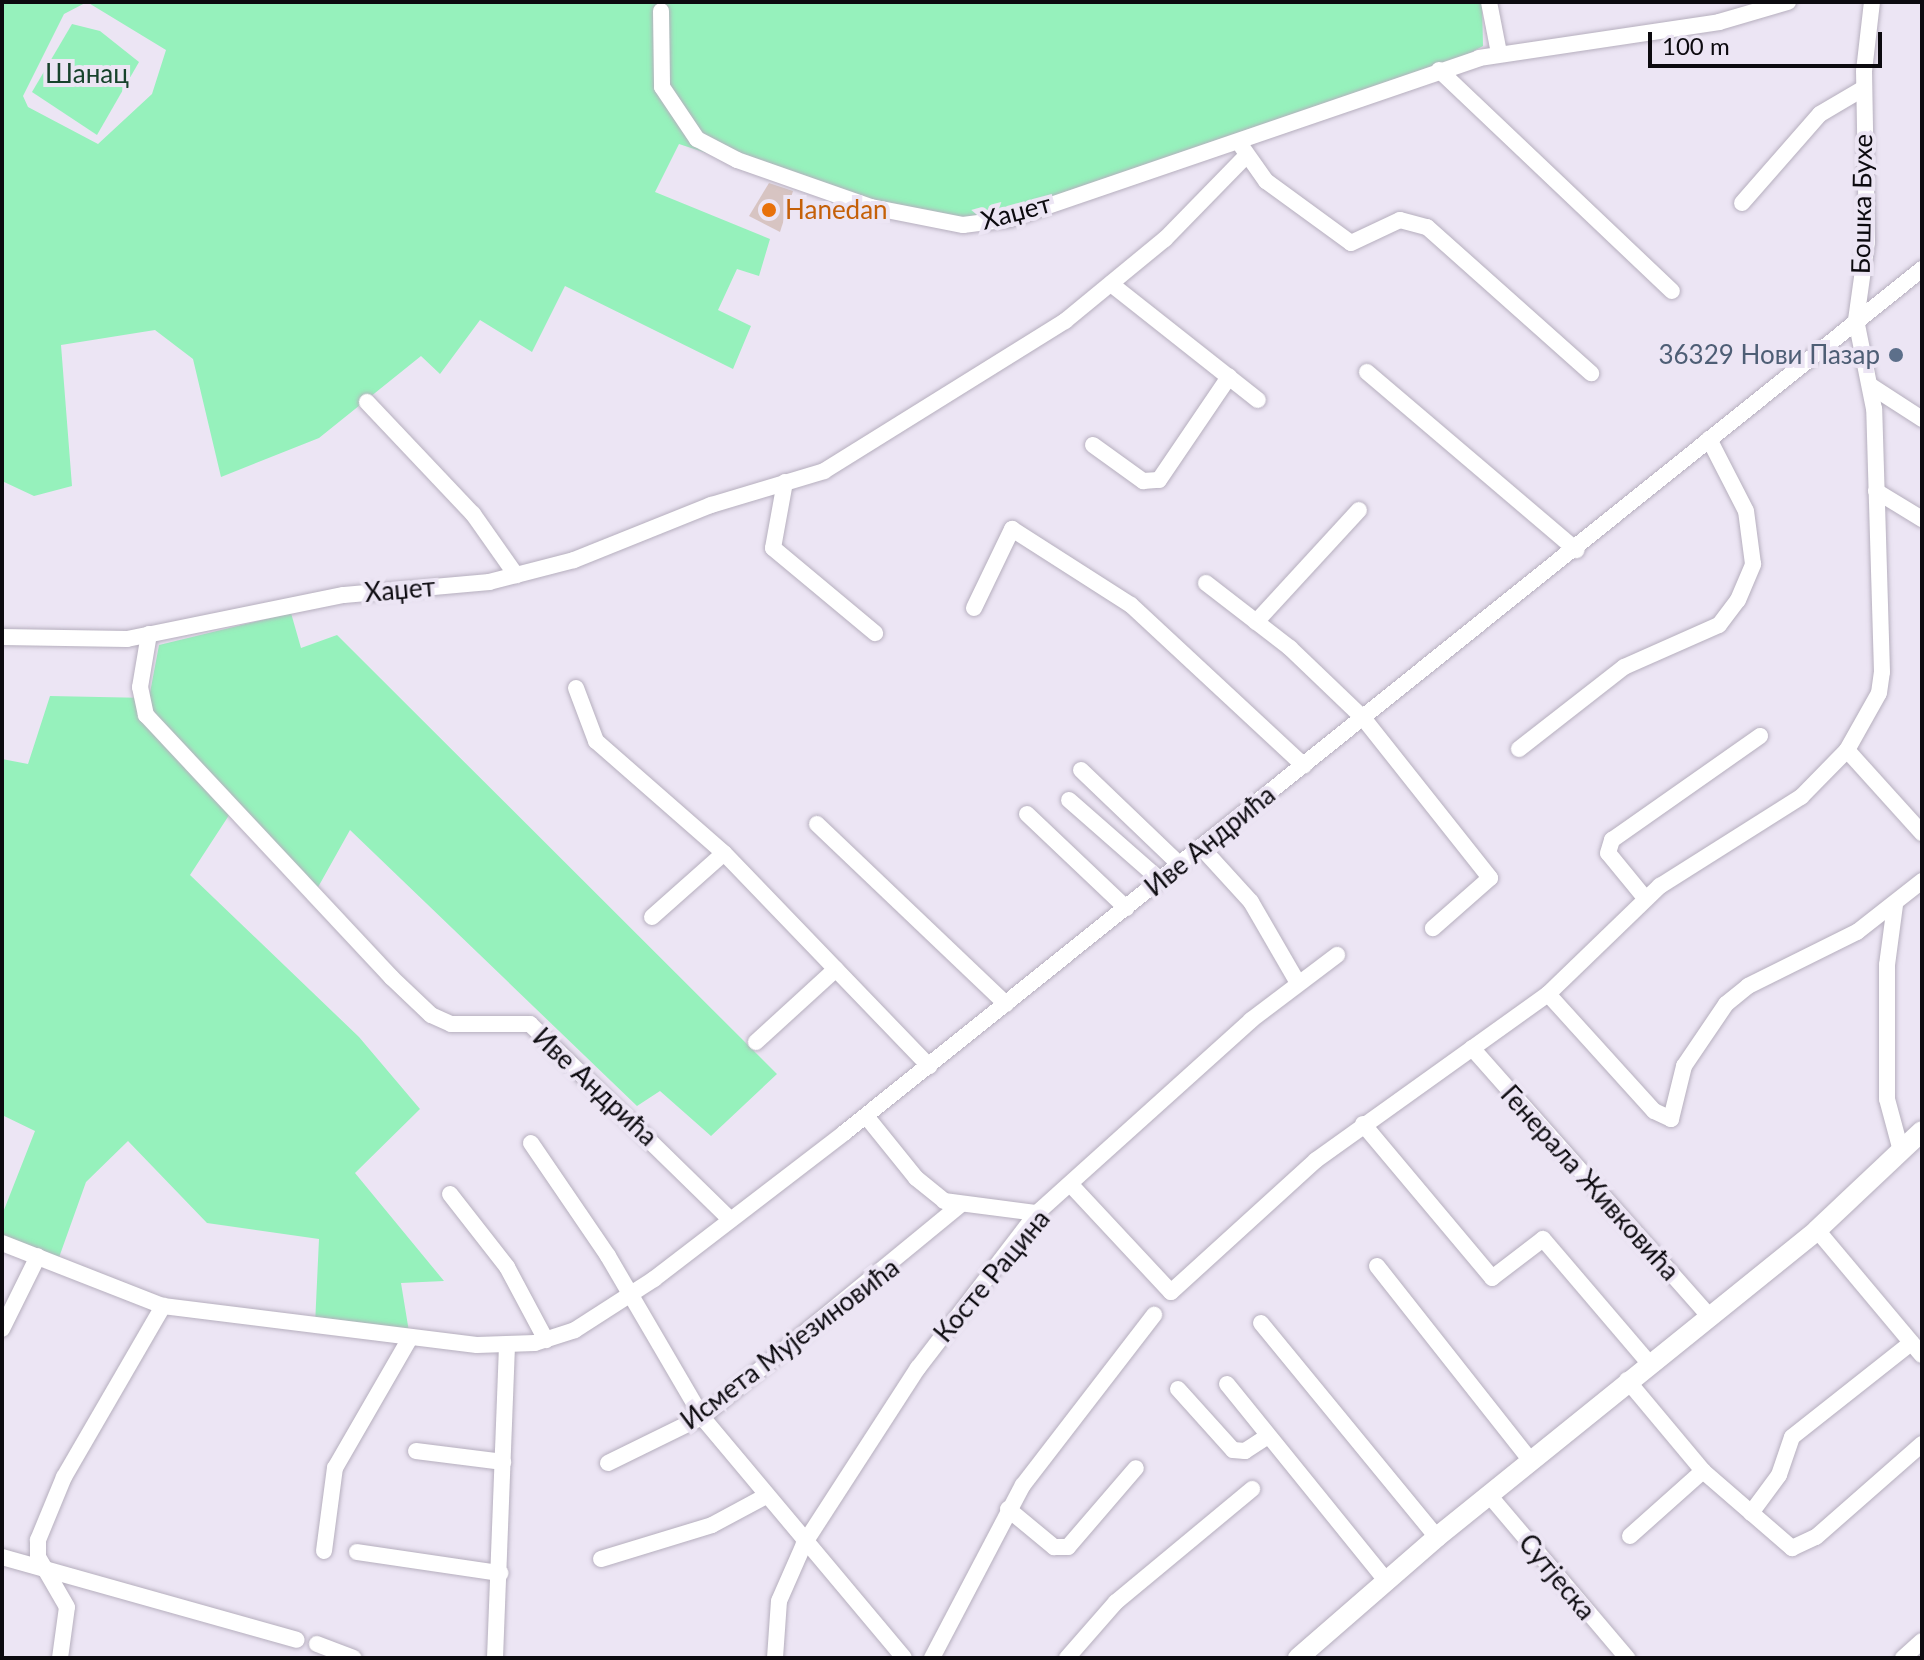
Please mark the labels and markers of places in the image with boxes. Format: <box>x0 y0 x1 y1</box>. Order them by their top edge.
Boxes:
place label: Hanedan <box>785 194 888 226</box>
marker: Hanedan <box>760 201 778 219</box>
place label: 36329 Нови Пазар <box>1658 339 1880 371</box>
marker: 36329 Нови Пазар <box>1887 346 1905 364</box>

